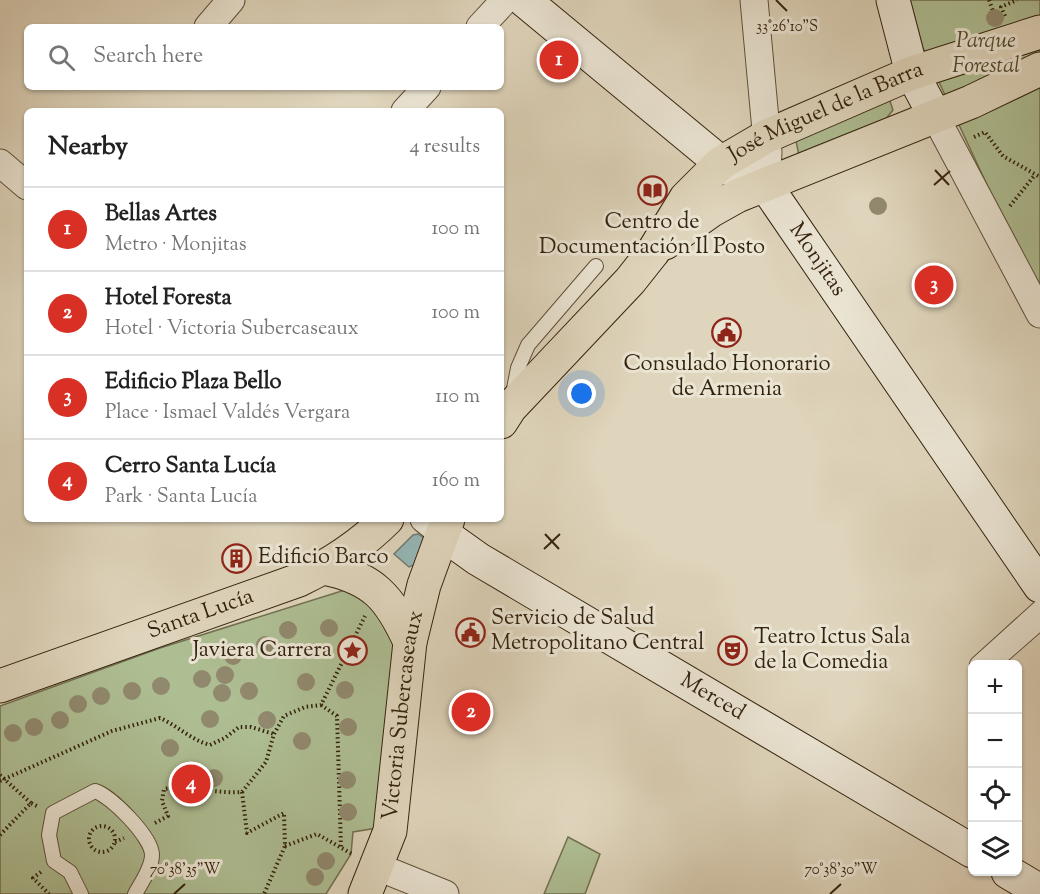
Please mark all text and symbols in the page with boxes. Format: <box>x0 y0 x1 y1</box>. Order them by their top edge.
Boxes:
text: 33°26'10"S <box>756 17 818 38</box>
search box <box>24 24 504 90</box>
park label: Parque Forestal <box>952 26 1020 83</box>
pin: 1 <box>540 38 578 82</box>
icon: search <box>45 41 78 74</box>
text: Search here <box>93 41 203 73</box>
street label: José Miguel de la Barra <box>722 54 927 172</box>
text: Nearby <box>48 129 128 166</box>
text: 4 results <box>409 133 480 162</box>
library icon: Centro de Documentación Il Posto <box>636 175 668 207</box>
text: Bellas Artes <box>105 199 217 231</box>
place label: Centro de Documentación Il Posto <box>539 207 765 264</box>
text: 1 <box>64 215 71 244</box>
text: 100 m <box>431 215 480 244</box>
street label: Monjitas <box>780 217 853 303</box>
text: Metro · Monjitas <box>105 231 247 260</box>
pin: 3 <box>914 262 954 308</box>
text: Hotel Foresta <box>105 283 232 315</box>
text: 2 <box>63 299 72 328</box>
text: 100 m <box>431 299 480 328</box>
text: Hotel · Victoria Subercaseaux <box>105 315 359 344</box>
public building icon: Consulado Honorario de Armenia <box>711 317 743 349</box>
place label: Consulado Honorario de Armenia <box>623 349 831 406</box>
text: Edificio Plaza Bello <box>105 367 282 399</box>
your location <box>567 379 596 408</box>
text: 3 <box>63 383 72 412</box>
text: 110 m <box>435 383 480 412</box>
text: Place · Ismael Valdés Vergara <box>105 399 350 428</box>
text: Cerro Santa Lucía <box>105 451 276 483</box>
text: 4 <box>62 467 73 496</box>
text: 160 m <box>432 467 480 496</box>
text: Park · Santa Lucía <box>105 483 257 512</box>
building icon: Edificio Barco <box>221 542 253 574</box>
place label: Edificio Barco <box>258 542 389 574</box>
street label: Santa Lucía <box>143 581 258 648</box>
place label: Servicio de Salud Metropolitano Central <box>491 603 704 660</box>
street label: Victoria Subercaseaux <box>375 607 433 822</box>
public building icon: Servicio de Salud Metropolitano Central <box>454 616 486 648</box>
place label: Teatro Ictus Sala de la Comedia <box>754 622 910 679</box>
place label: Javiera Carrera <box>191 635 332 667</box>
place icon: Javiera Carrera <box>337 635 369 667</box>
theatre icon: Teatro Ictus Sala de la Comedia <box>717 635 749 667</box>
map controls <box>968 660 1022 876</box>
button: + <box>968 660 1022 714</box>
street label: Merced <box>673 666 751 729</box>
pin: 2 <box>452 690 490 734</box>
button: − <box>968 714 1022 768</box>
pin: 4 <box>172 762 210 806</box>
button: locate <box>968 768 1022 822</box>
button: layers <box>968 822 1022 876</box>
text: 70°38'35"W <box>150 860 221 881</box>
text: 70°38'30"W <box>805 860 878 881</box>

